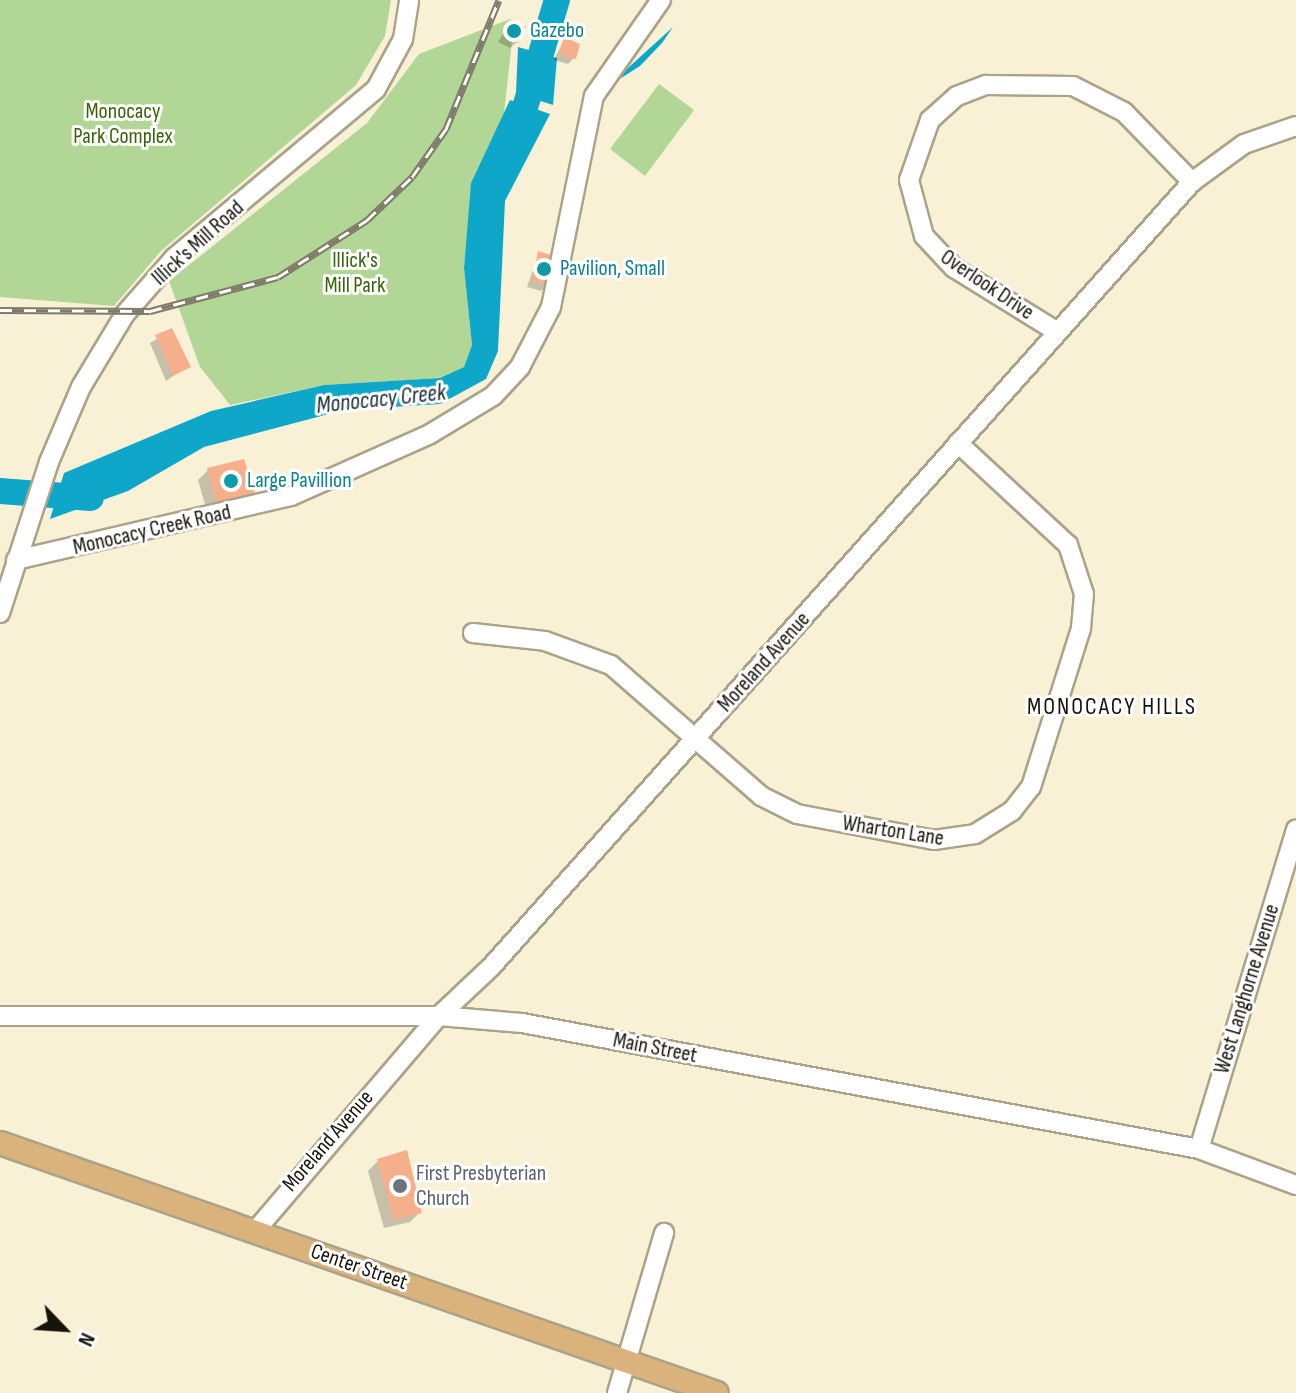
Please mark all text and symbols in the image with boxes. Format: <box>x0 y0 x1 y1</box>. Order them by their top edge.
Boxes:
place label: Gazebo <box>530 18 584 44</box>
marker: Gazebo <box>505 22 523 40</box>
park label: Monocacy Park Complex <box>73 98 173 150</box>
street label: Illick's Mill Road <box>147 195 249 291</box>
street label: Overlook Drive <box>935 244 1039 326</box>
park label: Illick's Mill Park <box>324 247 386 298</box>
place label: Pavilion, Small <box>560 256 665 282</box>
marker: Pavilion, Small <box>535 260 553 278</box>
water label: Monocacy Creek <box>315 378 447 420</box>
place label: Large Pavillion <box>247 468 352 494</box>
marker: Large Pavillion <box>222 472 240 490</box>
street label: Monocacy Creek Road <box>71 499 233 561</box>
street label: Moreland Avenue <box>712 607 816 717</box>
district label: MONOCACY HILLS <box>1027 693 1197 721</box>
street label: Wharton Lane <box>840 810 946 852</box>
street label: West Langhorne Avenue <box>1209 901 1285 1077</box>
street label: Main Street <box>611 1027 699 1069</box>
street label: Moreland Avenue <box>277 1085 379 1197</box>
place label: First Presbyterian Church <box>416 1160 546 1212</box>
marker: First Presbyterian Church <box>391 1177 409 1195</box>
street label: Center Street <box>307 1238 411 1296</box>
north arrow <box>24 1289 104 1369</box>
text: N <box>71 1328 101 1350</box>

